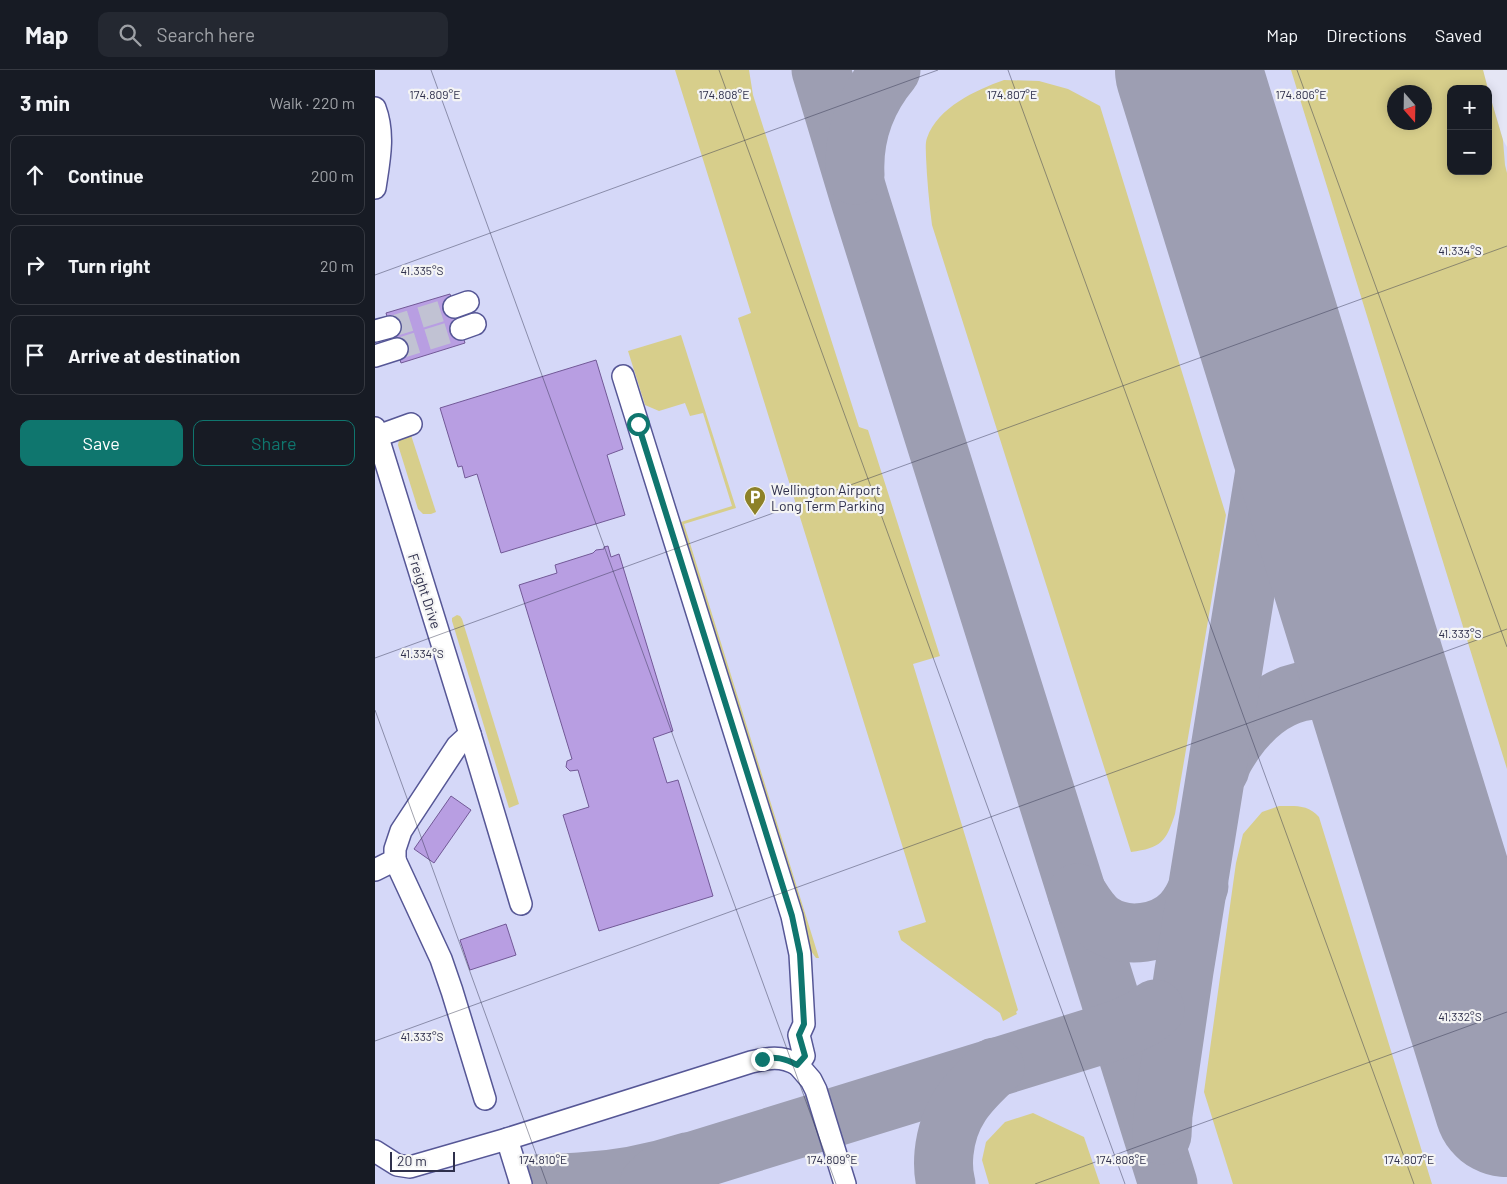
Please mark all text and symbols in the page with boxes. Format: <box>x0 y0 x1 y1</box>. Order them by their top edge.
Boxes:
search box <box>98 12 448 57</box>
text: Map <box>25 20 68 49</box>
icon: search <box>116 21 144 49</box>
text: Search here <box>156 23 255 46</box>
text: Map <box>1266 24 1298 46</box>
text: Directions <box>1326 24 1407 46</box>
text: Saved <box>1435 24 1482 46</box>
north arrow <box>1387 85 1432 130</box>
map controls <box>1447 85 1492 175</box>
button: + <box>1447 85 1492 130</box>
text: 174.809°E <box>410 87 460 101</box>
text: 174.808°E <box>699 87 749 101</box>
text: 174.807°E <box>987 87 1037 101</box>
text: 174.806°E <box>1276 87 1326 101</box>
text: 3 min <box>20 90 70 115</box>
text: Walk · 220 m <box>269 93 355 112</box>
button: − <box>1447 130 1492 175</box>
icon: ahead <box>21 161 49 189</box>
text: Continue <box>68 164 144 187</box>
text: 200 m <box>311 166 354 185</box>
text: 41.334°S <box>1438 243 1482 257</box>
icon: right <box>21 251 49 279</box>
text: Turn right <box>68 254 150 277</box>
text: 20 m <box>320 256 354 275</box>
text: 41.335°S <box>400 263 444 277</box>
icon: arrive <box>21 341 49 369</box>
text: Arrive at destination <box>68 344 240 367</box>
route start <box>627 413 650 436</box>
button: Save <box>20 420 183 466</box>
button: Share <box>193 420 355 466</box>
place label: Wellington Airport Long Term Parking <box>771 481 884 514</box>
parking icon: Wellington Airport Long Term Parking <box>743 485 767 516</box>
street label: Freight Drive <box>405 551 445 631</box>
text: 41.333°S <box>1438 626 1482 640</box>
text: 41.334°S <box>400 646 444 660</box>
text: 41.332°S <box>1438 1009 1482 1023</box>
text: 41.333°S <box>400 1029 444 1043</box>
route end <box>751 1048 774 1071</box>
scale bar <box>390 1149 455 1172</box>
text: 20 m <box>397 1152 427 1169</box>
text: 174.810°E <box>519 1152 567 1166</box>
text: 174.809°E <box>807 1152 857 1166</box>
text: 174.808°E <box>1096 1152 1146 1166</box>
text: 174.807°E <box>1384 1152 1434 1166</box>

